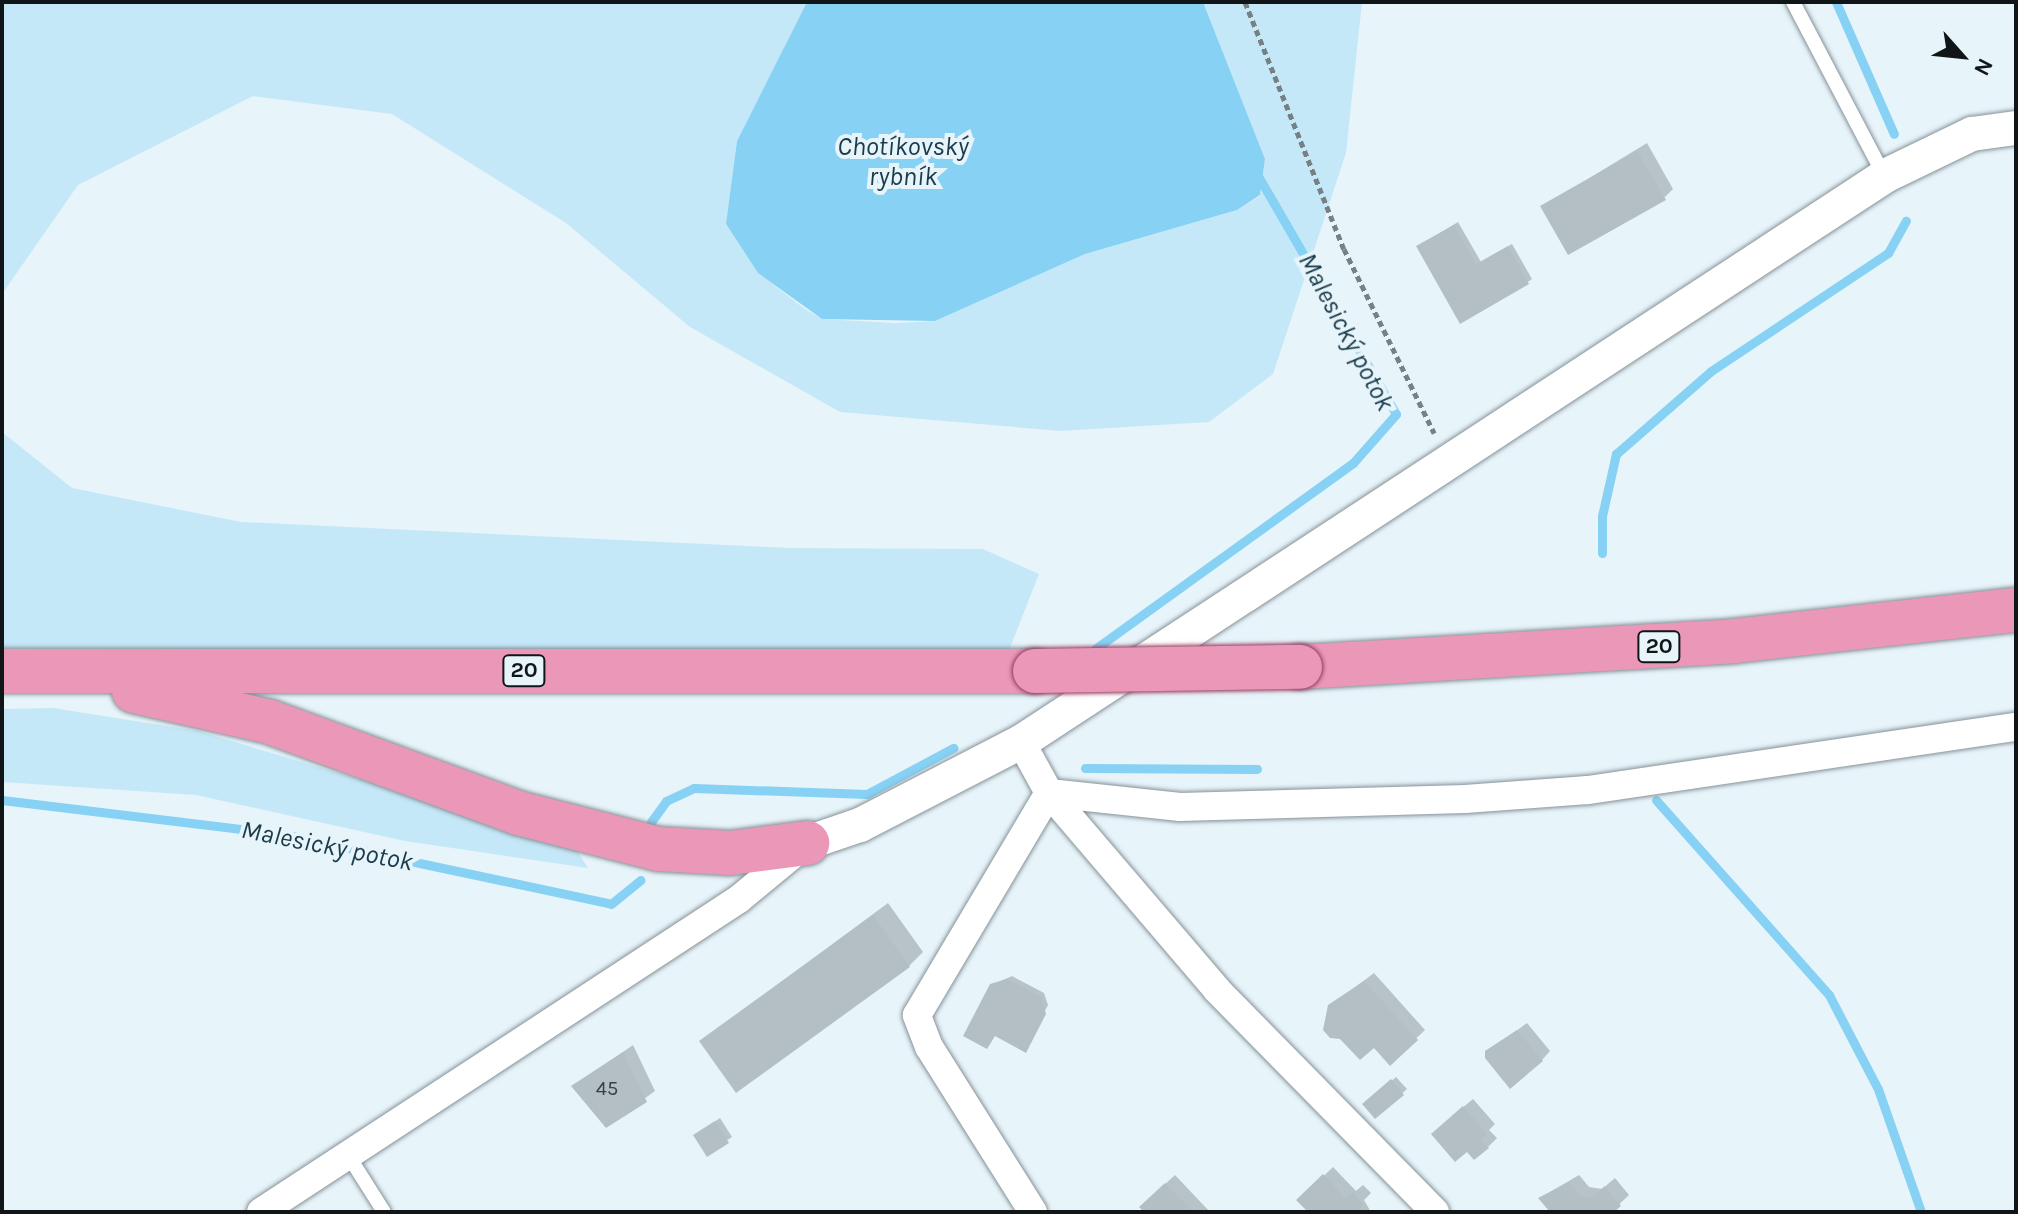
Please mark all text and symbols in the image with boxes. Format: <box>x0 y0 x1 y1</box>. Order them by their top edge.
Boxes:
north arrow <box>1922 16 2002 96</box>
text: N <box>1968 54 1999 80</box>
water label: Chotíkovský rybník <box>837 131 969 192</box>
water label: Malesický potok <box>1291 248 1401 416</box>
road number: 20 <box>1637 629 1681 665</box>
road number: 20 <box>502 653 546 689</box>
water label: Malesický potok <box>239 814 415 878</box>
house number: 45 <box>596 1076 618 1100</box>

